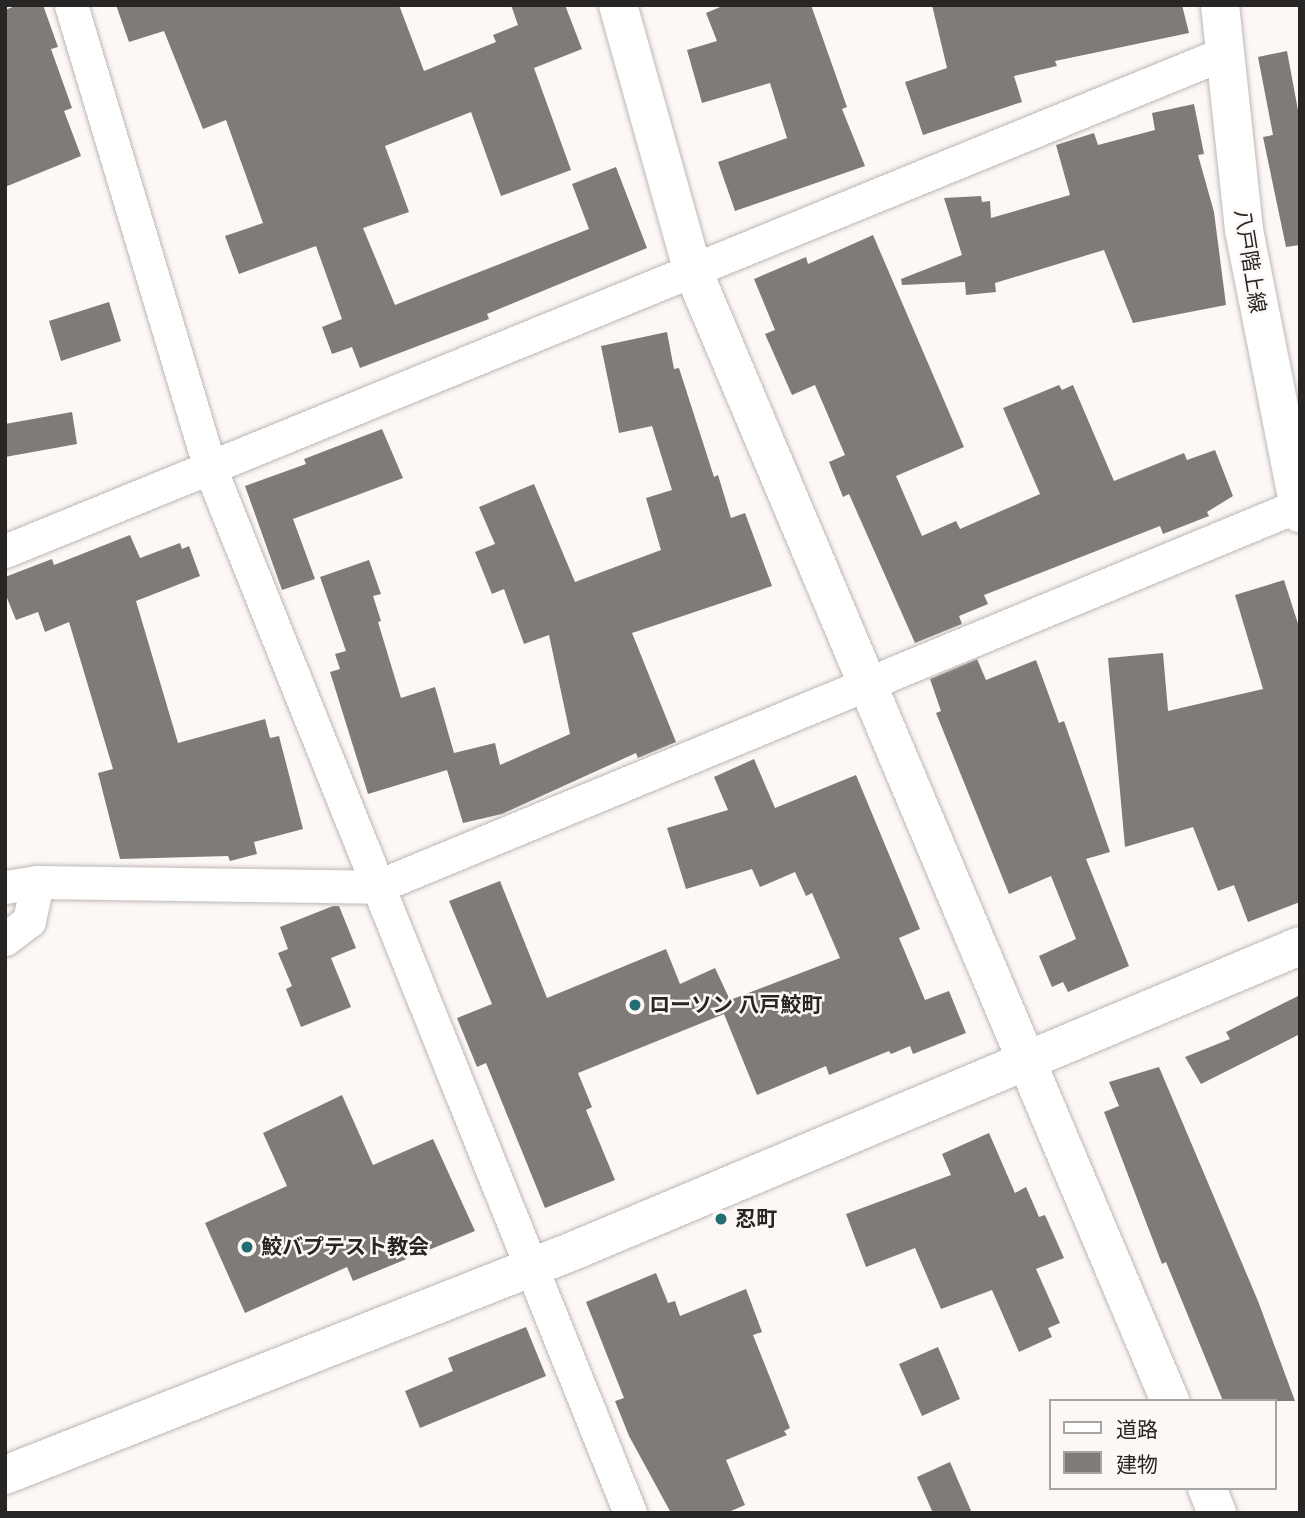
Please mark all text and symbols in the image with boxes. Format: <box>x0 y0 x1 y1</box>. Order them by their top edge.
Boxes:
street label: 八戸階上線 <box>1229 207 1271 315</box>
place label: ローソン 八戸鮫町 <box>649 992 822 1018</box>
marker: ローソン 八戸鮫町 <box>627 997 643 1013</box>
place label: 忍町 <box>735 1206 777 1232</box>
marker: 忍町 <box>713 1211 729 1227</box>
place label: 鮫バプテスト教会 <box>261 1234 429 1260</box>
marker: 鮫バプテスト教会 <box>239 1239 255 1255</box>
legend <box>1050 1399 1277 1490</box>
text: 道路 <box>1116 1418 1158 1442</box>
text: 建物 <box>1116 1453 1158 1477</box>

